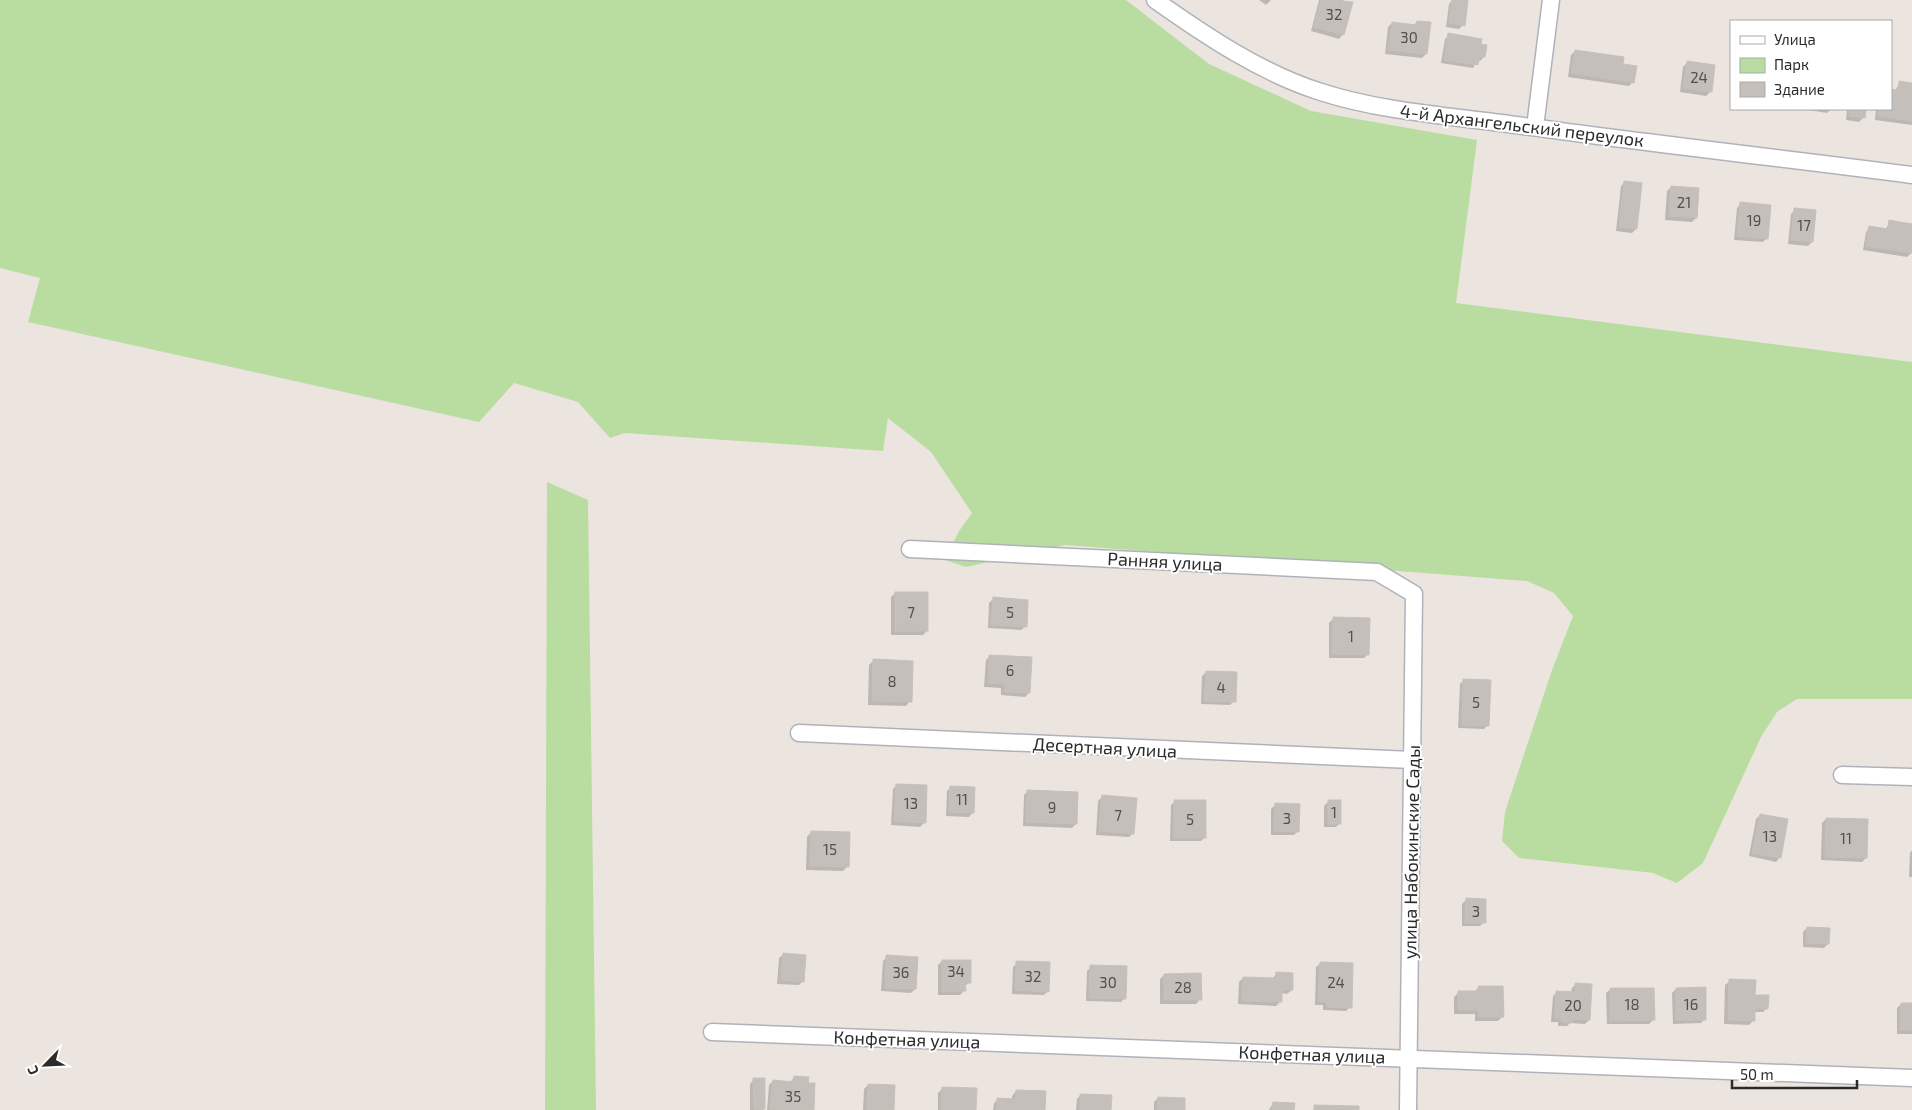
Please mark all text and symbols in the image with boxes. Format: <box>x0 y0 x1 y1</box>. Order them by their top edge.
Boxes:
house number: 32 <box>1326 5 1342 23</box>
legend <box>1730 20 1892 110</box>
house number: 30 <box>1400 28 1418 46</box>
text: Улица <box>1774 30 1816 48</box>
text: Парк <box>1774 55 1809 73</box>
house number: 24 <box>1690 68 1708 86</box>
text: Здание <box>1774 80 1825 98</box>
street label: 4-й Архангельский переулок <box>1399 99 1646 151</box>
house number: 21 <box>1677 193 1691 211</box>
house number: 19 <box>1747 211 1761 229</box>
house number: 17 <box>1797 216 1811 234</box>
street label: Ранняя улица <box>1107 547 1223 575</box>
house number: 7 <box>907 603 915 621</box>
house number: 5 <box>1006 603 1014 621</box>
house number: 1 <box>1348 627 1354 645</box>
house number: 6 <box>1006 661 1014 679</box>
house number: 8 <box>887 672 897 690</box>
house number: 4 <box>1216 678 1226 696</box>
house number: 5 <box>1472 693 1480 711</box>
street label: Десертная улица <box>1032 732 1178 762</box>
street label: улица Набокинские Сады <box>1398 745 1424 959</box>
house number: 11 <box>956 790 968 808</box>
house number: 13 <box>904 794 918 812</box>
house number: 9 <box>1048 798 1056 816</box>
house number: 1 <box>1331 803 1337 821</box>
house number: 7 <box>1114 806 1122 824</box>
house number: 3 <box>1283 809 1291 827</box>
house number: 5 <box>1186 810 1194 828</box>
house number: 13 <box>1763 827 1777 845</box>
house number: 11 <box>1840 829 1852 847</box>
house number: 15 <box>823 840 837 858</box>
house number: 3 <box>1472 902 1480 920</box>
house number: 34 <box>947 962 965 980</box>
house number: 36 <box>893 963 909 981</box>
house number: 32 <box>1025 967 1041 985</box>
house number: 30 <box>1099 973 1117 991</box>
house number: 24 <box>1327 973 1345 991</box>
house number: 28 <box>1174 978 1192 996</box>
house number: 18 <box>1624 995 1640 1013</box>
house number: 16 <box>1684 995 1698 1013</box>
house number: 20 <box>1564 996 1582 1014</box>
street label: Конфетная улица <box>833 1025 981 1053</box>
north arrow <box>20 1040 70 1090</box>
street label: Конфетная улица <box>1238 1040 1386 1068</box>
scale bar <box>1732 1058 1857 1090</box>
text: С <box>23 1063 42 1078</box>
text: 50 m <box>1740 1065 1774 1083</box>
house number: 35 <box>785 1087 801 1105</box>

